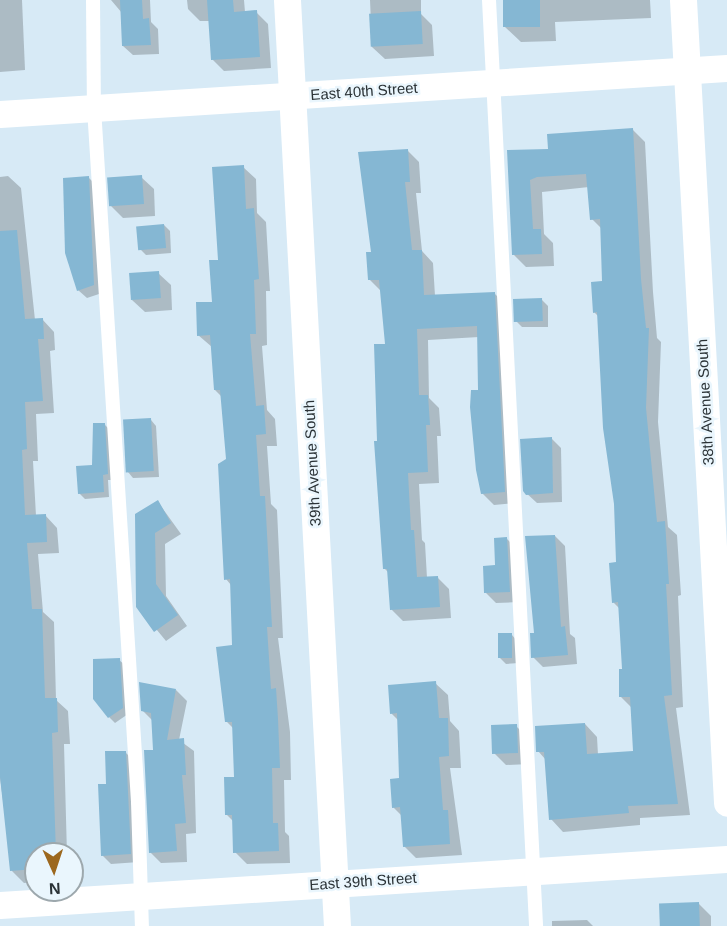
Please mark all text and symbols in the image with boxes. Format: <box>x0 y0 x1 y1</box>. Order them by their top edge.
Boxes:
street label: East 40th Street <box>310 78 418 104</box>
street label: 38th Avenue South <box>693 338 717 466</box>
street label: 39th Avenue South <box>300 399 324 527</box>
north arrow <box>24 842 84 902</box>
street label: East 39th Street <box>309 868 417 894</box>
text: N <box>49 880 61 897</box>

